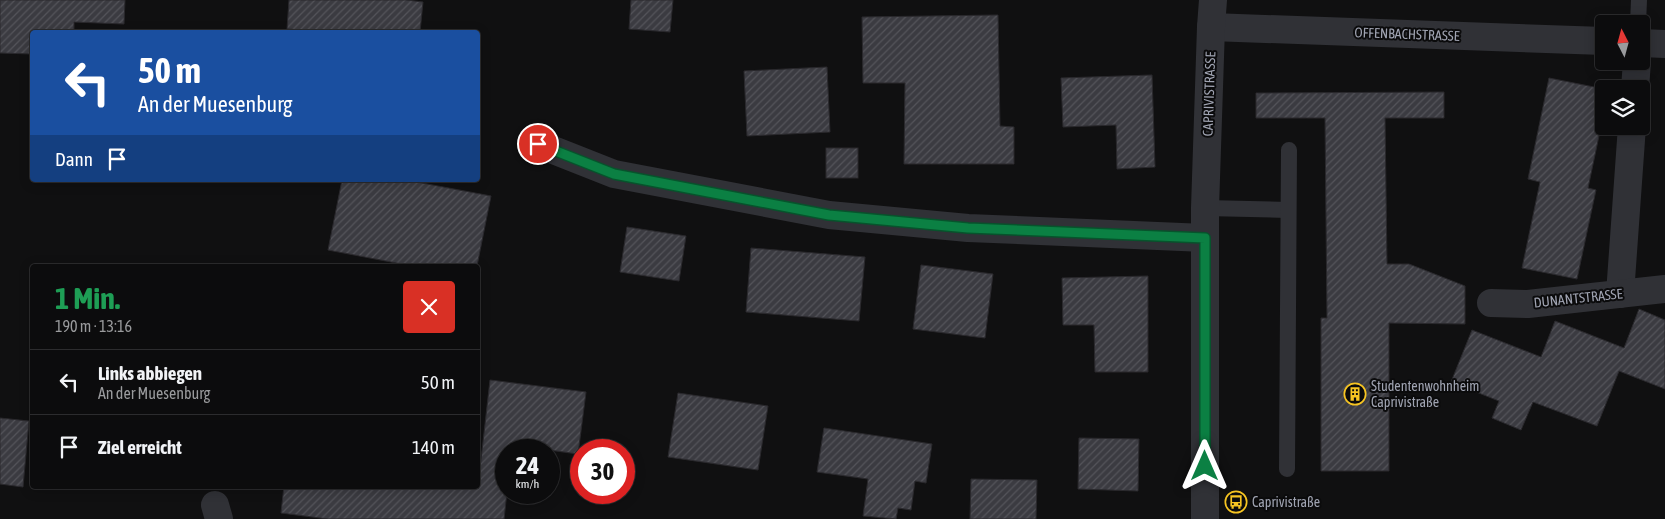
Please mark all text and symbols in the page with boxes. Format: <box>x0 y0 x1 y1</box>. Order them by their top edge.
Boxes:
north arrow <box>1595 15 1650 70</box>
map controls <box>1595 15 1650 135</box>
street label: OFFENBACHSTRASSE <box>1354 24 1460 44</box>
icon: left <box>55 50 120 115</box>
text: 50 m <box>138 50 201 90</box>
street label: CAPRIVISTRASSE <box>1200 51 1218 137</box>
button: layers <box>1595 80 1650 135</box>
text: An der Muesenburg <box>138 91 293 117</box>
pin <box>517 123 559 165</box>
icon: arrive <box>524 130 552 158</box>
icon: arrive <box>103 145 131 173</box>
text: Dann <box>55 148 93 170</box>
text: 1 Min. <box>55 281 120 315</box>
button: close <box>403 281 455 333</box>
street label: DUNANTSTRASSE <box>1533 285 1623 311</box>
text: 190 m · 13:16 <box>55 317 132 335</box>
text: Links abbiegen <box>98 362 202 384</box>
icon: left <box>55 368 83 396</box>
text: 50 m <box>421 371 455 393</box>
place label: Studentenwohnheim Caprivistraße <box>1371 378 1479 410</box>
building icon: Studentenwohnheim Caprivistraße <box>1343 382 1367 406</box>
text: An der Muesenburg <box>98 384 210 402</box>
icon: arrive <box>55 433 83 461</box>
text: Ziel erreicht <box>98 436 182 458</box>
text: 140 m <box>412 436 455 458</box>
speed limit sign: 30 <box>570 439 635 504</box>
position arrow <box>1178 439 1230 491</box>
text: 24 <box>516 451 539 479</box>
text: km/h <box>516 477 539 491</box>
bus stop icon: Caprivistraße <box>1224 490 1248 514</box>
place label: Caprivistraße <box>1252 494 1320 510</box>

